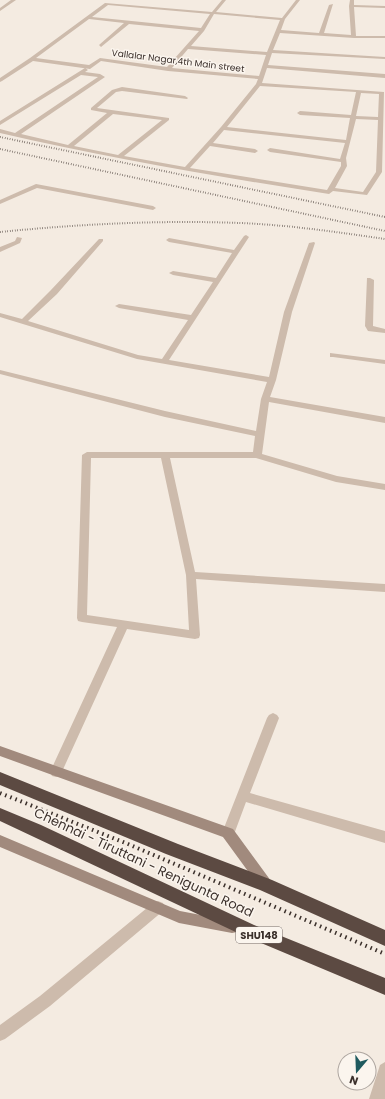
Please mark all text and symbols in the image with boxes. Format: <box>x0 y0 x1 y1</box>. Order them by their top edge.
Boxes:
street label: Vallalar Nagar,4th Main street <box>111 47 245 75</box>
street label: Chennai - Tiruttani - Renigunta Road <box>31 803 257 922</box>
road number: SHU148 <box>236 927 282 943</box>
north arrow <box>337 1051 377 1091</box>
text: N <box>347 1072 360 1089</box>

